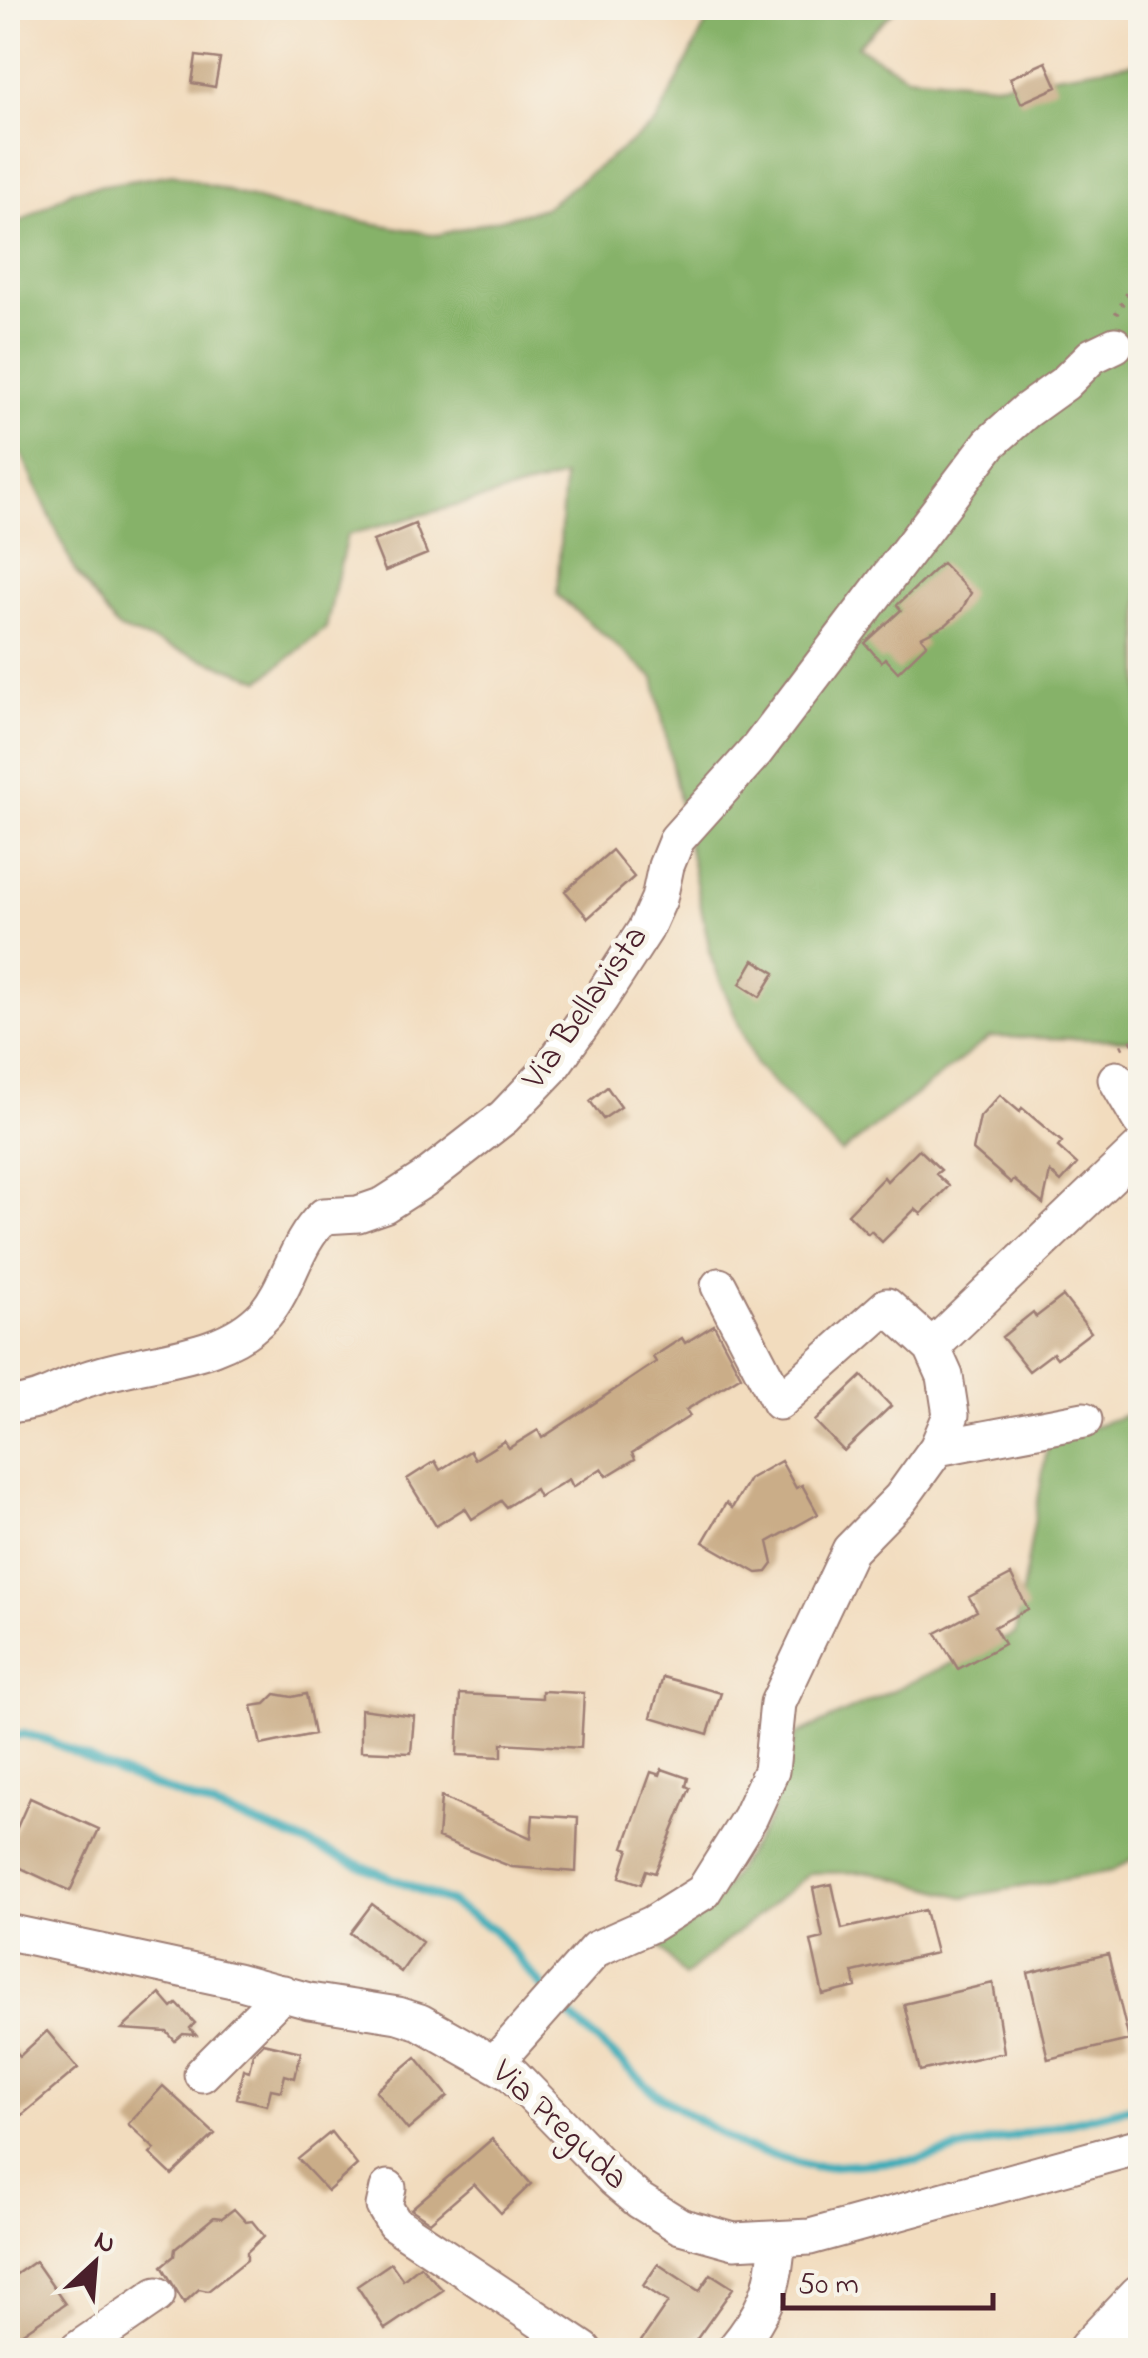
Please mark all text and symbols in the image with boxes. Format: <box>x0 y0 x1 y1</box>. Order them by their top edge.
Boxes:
street label: Via Bellavista <box>510 915 661 1101</box>
street label: Via Preguda <box>478 2048 639 2203</box>
north arrow <box>45 2213 145 2313</box>
text: N <box>87 2221 122 2266</box>
scale bar <box>783 2248 993 2310</box>
text: 50 m <box>798 2264 859 2308</box>

